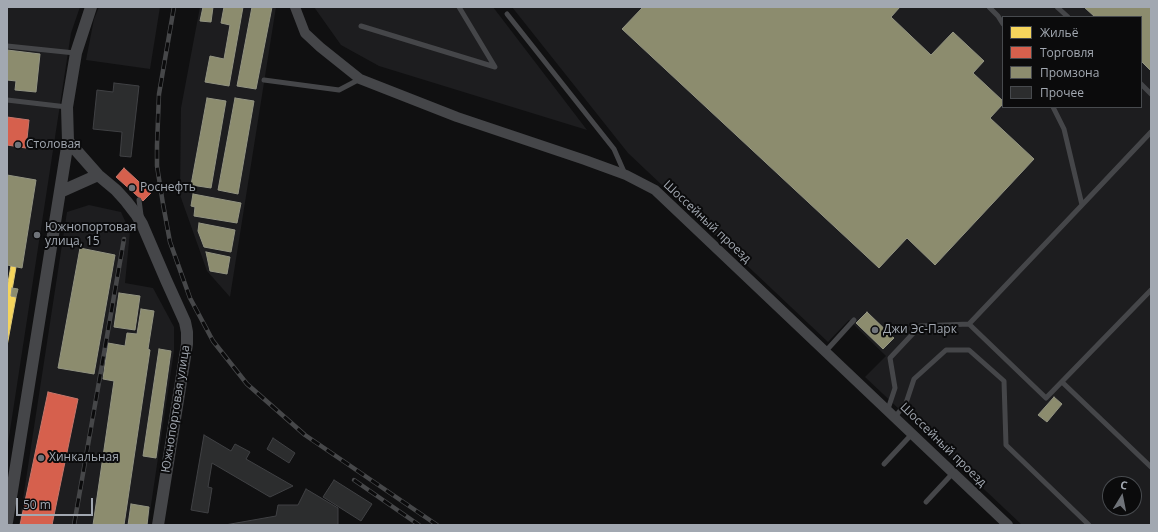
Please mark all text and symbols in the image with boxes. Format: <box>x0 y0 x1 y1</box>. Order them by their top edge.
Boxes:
legend <box>1002 16 1142 108</box>
text: Жильё <box>1040 24 1078 41</box>
text: Торговля <box>1040 44 1094 61</box>
text: Промзона <box>1040 64 1099 81</box>
text: Прочее <box>1040 84 1084 101</box>
place label: Столовая <box>26 138 81 152</box>
marker: Столовая <box>13 140 23 150</box>
street label: Шоссейный проезд <box>660 178 754 266</box>
place label: Роснефть <box>140 181 196 195</box>
marker: Роснефть <box>127 183 137 193</box>
place label: Южнопортовая улица, 15 <box>45 221 136 249</box>
marker: Южнопортовая улица, 15 <box>32 230 42 240</box>
place label: Джи Эс-Парк <box>883 323 957 337</box>
marker: Джи Эс-Парк <box>870 325 880 335</box>
street label: Южнопортовая улица <box>159 344 193 474</box>
street label: Шоссейный проезд <box>897 400 989 490</box>
place label: Хинкальная <box>49 451 119 465</box>
marker: Хинкальная <box>36 453 46 463</box>
north arrow <box>1102 476 1142 516</box>
text: С <box>1119 477 1129 493</box>
scale bar <box>18 490 95 516</box>
text: 50 m <box>23 496 51 513</box>

